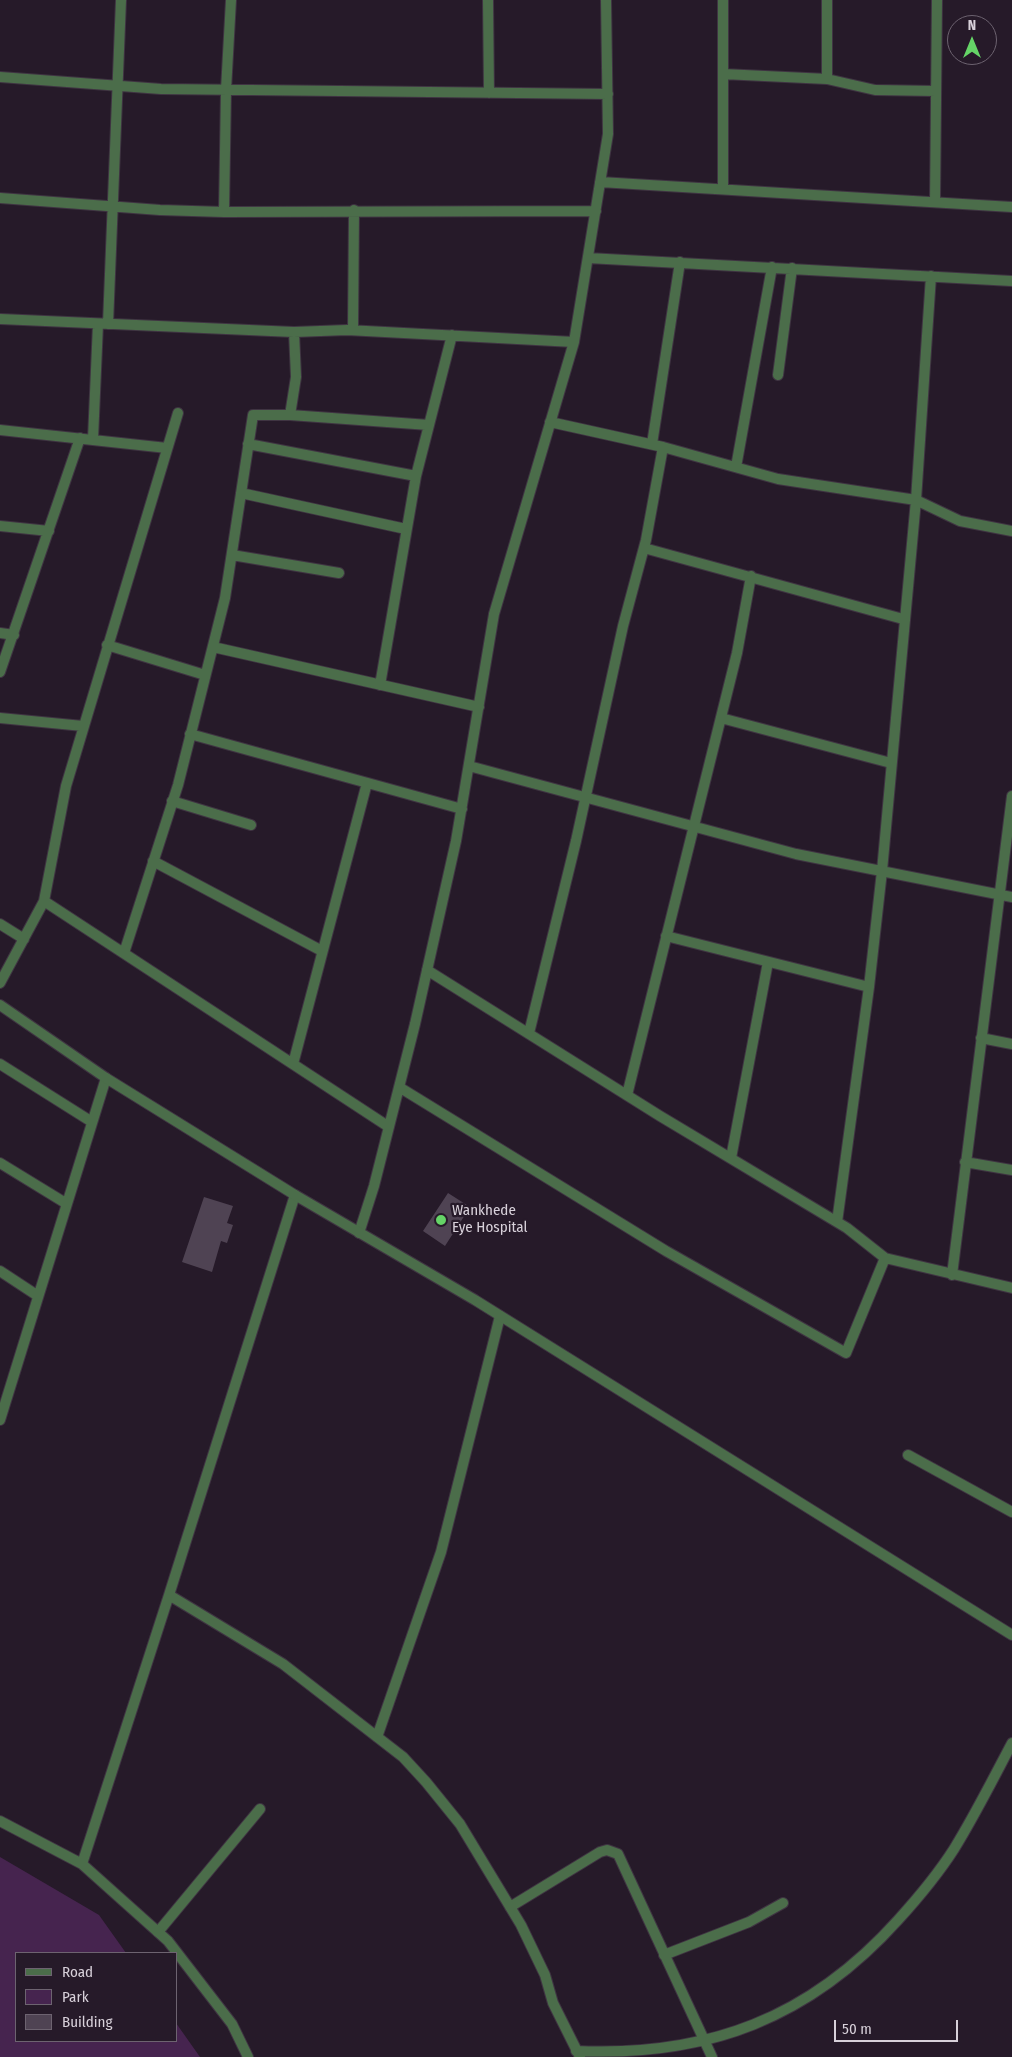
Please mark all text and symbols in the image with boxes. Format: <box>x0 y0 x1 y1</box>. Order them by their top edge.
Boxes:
north arrow <box>947 15 997 65</box>
text: N <box>968 17 976 34</box>
place label: Wankhede Eye Hospital <box>452 1202 527 1237</box>
marker: Wankhede Eye Hospital <box>434 1213 448 1227</box>
legend <box>15 1952 178 2042</box>
text: Road <box>62 1963 93 1981</box>
text: Park <box>62 1988 89 2006</box>
scale bar <box>837 2010 961 2042</box>
text: Building <box>62 2013 113 2031</box>
text: 50 m <box>842 2020 872 2038</box>

